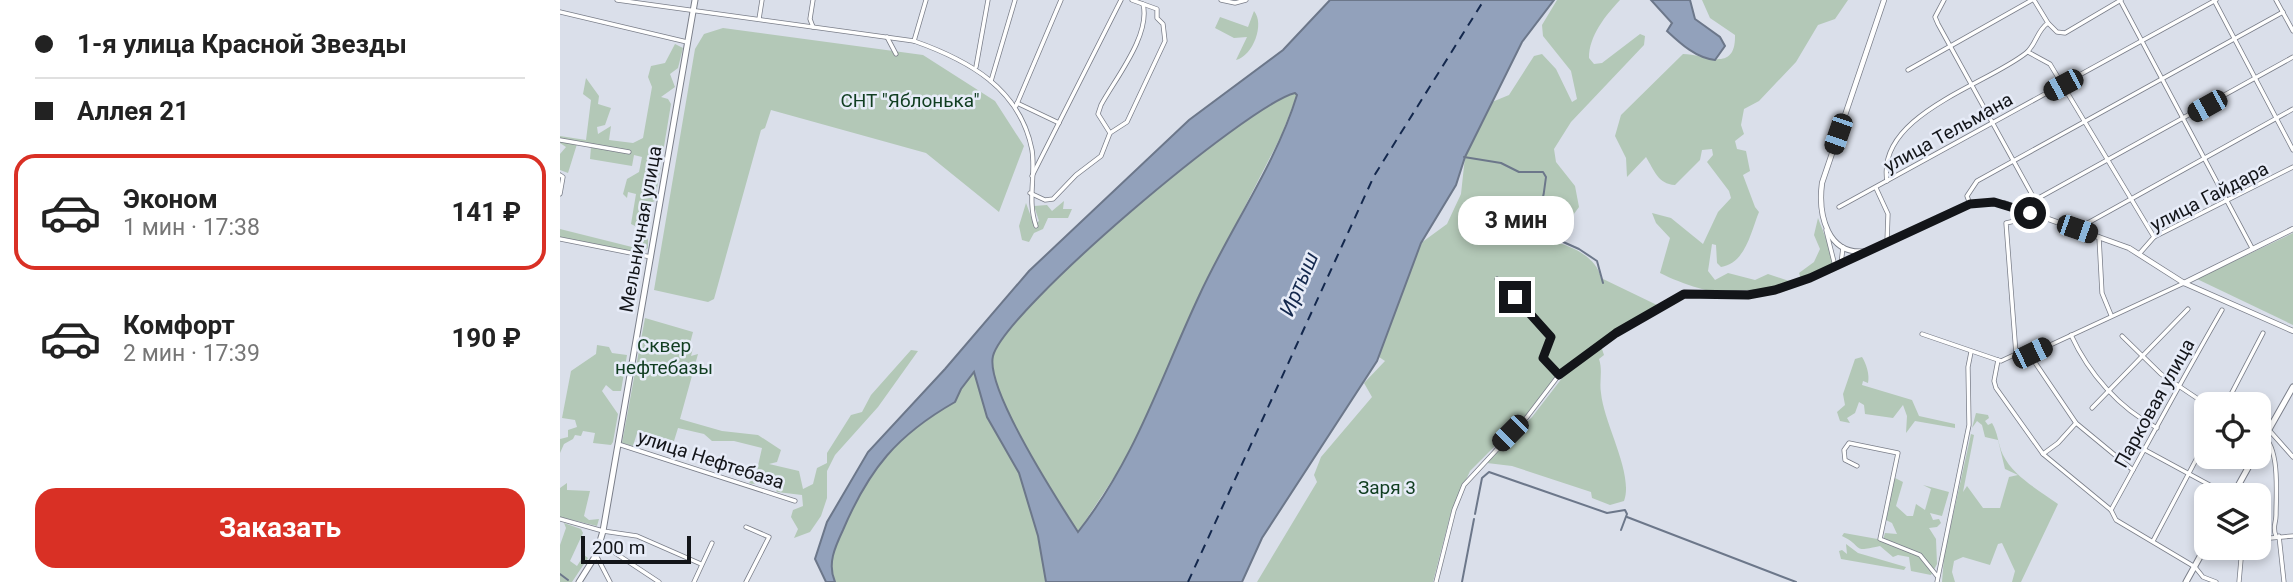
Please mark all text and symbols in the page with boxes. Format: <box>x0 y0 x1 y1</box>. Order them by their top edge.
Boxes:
text: 1-я улица Красной Звезды <box>77 29 407 59</box>
car <box>2040 66 2087 104</box>
street label: улица Тельмана <box>1880 87 2017 177</box>
car <box>2184 87 2231 125</box>
park label: СНТ "Яблонька" <box>840 89 980 112</box>
text: Аллея 21 <box>77 96 189 126</box>
car <box>1822 111 1855 157</box>
street label: Мельничная улица <box>615 144 666 314</box>
street label: улица Гайдара <box>2146 157 2272 236</box>
icon: car <box>39 181 102 244</box>
text: Эконом <box>123 184 218 214</box>
callout: 3 мин <box>1457 196 1573 244</box>
text: 141 ₽ <box>451 197 521 227</box>
route start <box>2014 197 2046 229</box>
text: 3 мин <box>1485 207 1547 234</box>
car <box>2054 212 2101 246</box>
text: 1 мин · 17:38 <box>123 214 260 241</box>
water label: Иртыш <box>1275 248 1323 320</box>
route end <box>1499 281 1531 313</box>
icon: car <box>39 307 102 370</box>
text: Комфорт <box>123 310 235 340</box>
text: 190 ₽ <box>451 323 521 353</box>
park label: Сквер нефтебазы <box>615 334 713 379</box>
car <box>2009 334 2056 372</box>
street label: Парковая улица <box>2109 335 2199 472</box>
text: 2 мин · 17:39 <box>123 340 260 367</box>
map controls <box>2194 392 2271 560</box>
button: locate <box>2194 392 2271 469</box>
car <box>1488 411 1533 455</box>
street label: улица Нефтебаза <box>635 425 787 494</box>
park label: Заря 3 <box>1358 476 1416 499</box>
button: layers <box>2194 483 2271 560</box>
button: Заказать <box>35 488 525 568</box>
scale bar <box>581 533 691 565</box>
text: 200 m <box>592 536 645 559</box>

